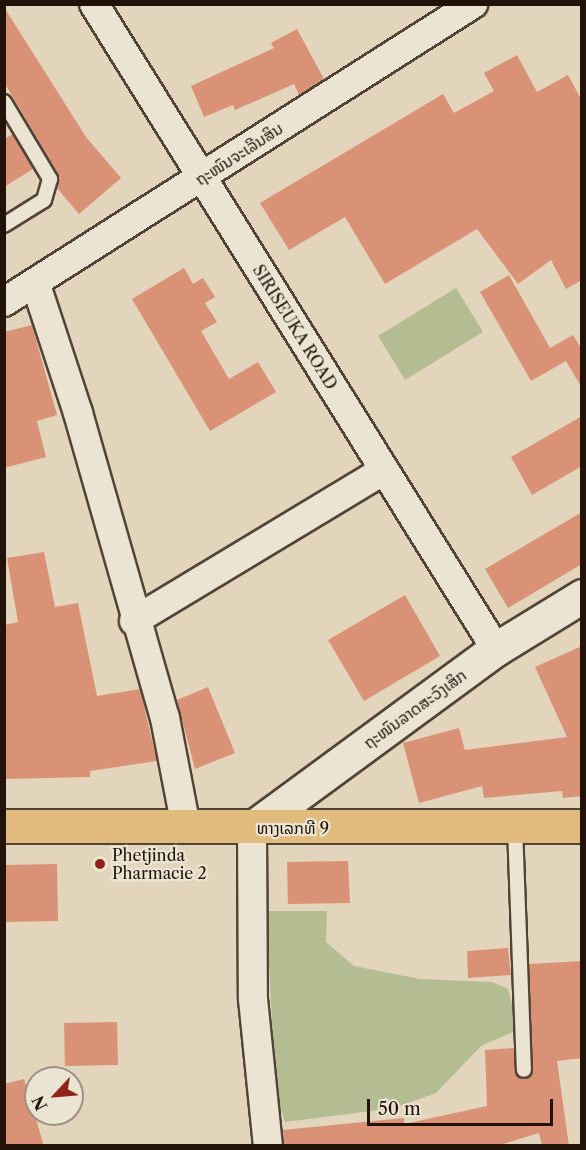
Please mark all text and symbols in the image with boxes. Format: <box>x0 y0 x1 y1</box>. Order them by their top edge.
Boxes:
street label: ຖະໜົນຈະເລີນສິນ <box>192 119 286 189</box>
street label: SIRISEUKA ROAD <box>249 261 341 393</box>
street label: ຖະໜົນລາດສະວົງເສິກ <box>360 665 470 753</box>
street label: ທາງເລກທີ 9 <box>257 818 329 838</box>
place label: Phetjinda Pharmacie 2 <box>112 845 207 883</box>
marker: Phetjinda Pharmacie 2 <box>93 857 107 871</box>
north arrow <box>24 1066 84 1126</box>
scale bar <box>370 1087 556 1125</box>
text: N <box>28 1092 52 1114</box>
text: 50 m <box>378 1098 421 1120</box>

